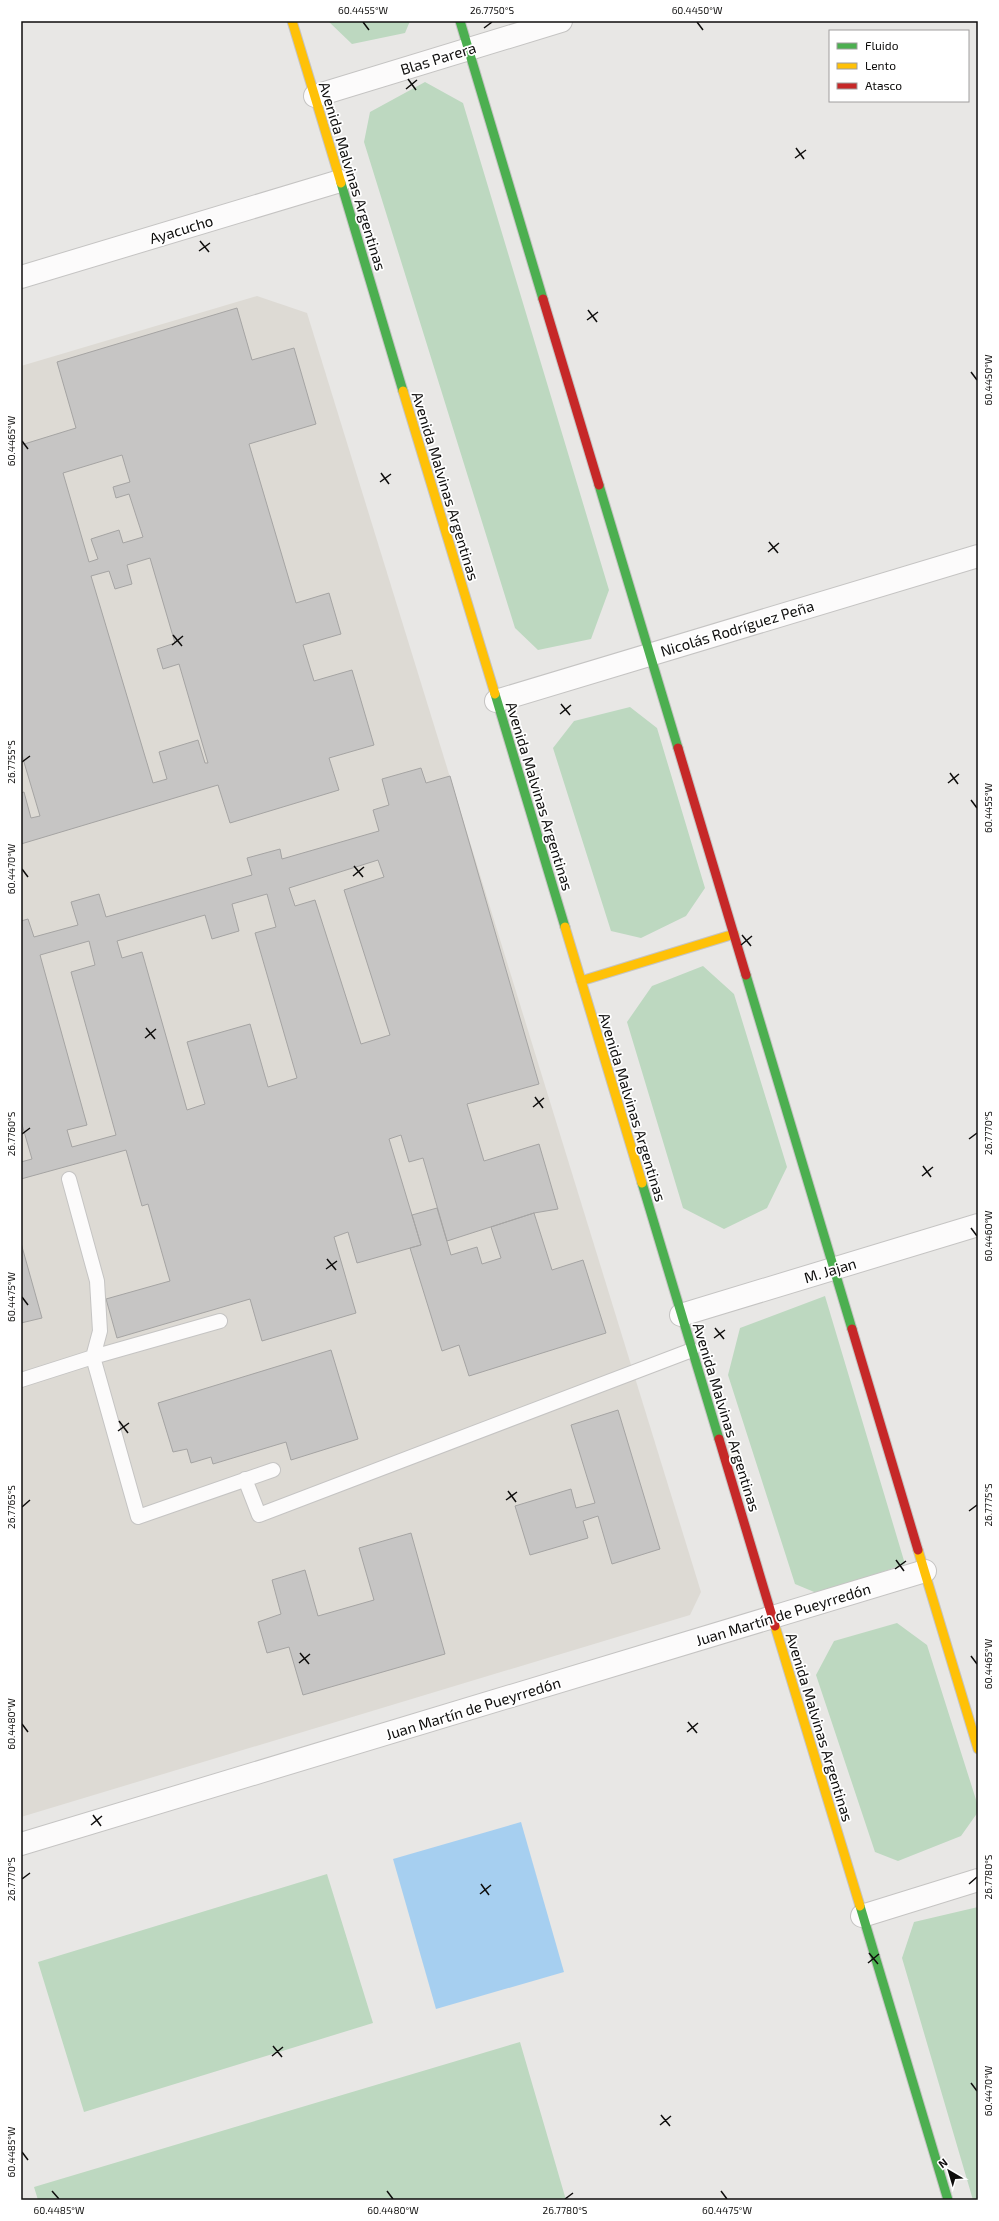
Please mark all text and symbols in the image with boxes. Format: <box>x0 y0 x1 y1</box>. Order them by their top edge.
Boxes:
text: 60.4455°W <box>338 4 389 16</box>
text: 26.7750°S <box>470 4 514 16</box>
text: 60.4450°W <box>672 4 723 16</box>
legend <box>829 30 969 102</box>
street label: Blas Parera <box>398 38 478 78</box>
text: Fluido <box>865 38 899 52</box>
text: Lento <box>865 58 896 72</box>
text: Atasco <box>865 78 902 92</box>
street label: Avenida Malvinas Argentinas <box>316 79 390 273</box>
street label: Ayacucho <box>147 211 215 247</box>
text: 60.4450°W <box>982 354 994 405</box>
street label: Avenida Malvinas Argentinas <box>409 389 483 583</box>
text: 60.4465°W <box>5 415 17 466</box>
street label: Nicolás Rodríguez Peña <box>658 596 816 660</box>
street label: Avenida Malvinas Argentinas <box>503 699 577 893</box>
text: 26.7755°S <box>5 740 17 784</box>
text: 60.4455°W <box>982 782 994 833</box>
text: 60.4470°W <box>5 843 17 894</box>
street label: Avenida Malvinas Argentinas <box>596 1010 670 1204</box>
text: 26.7760°S <box>5 1111 17 1156</box>
text: 26.7770°S <box>982 1111 994 1155</box>
text: 60.4460°W <box>982 1210 994 1262</box>
street label: M. Jajan <box>802 1254 859 1287</box>
text: 60.4475°W <box>5 1272 17 1322</box>
street label: Avenida Malvinas Argentinas <box>690 1320 764 1514</box>
text: 26.7775°S <box>982 1483 994 1527</box>
text: 26.7765°S <box>5 1485 17 1529</box>
street label: Juan Martín de Pueyrredón <box>693 1579 873 1649</box>
street label: Avenida Malvinas Argentinas <box>783 1630 857 1824</box>
text: 60.4465°W <box>982 1638 994 1689</box>
street label: Juan Martín de Pueyrredón <box>383 1673 563 1743</box>
text: 60.4480°W <box>5 1698 17 1750</box>
text: 26.7780°S <box>982 1854 994 1899</box>
text: 26.7770°S <box>5 1857 17 1901</box>
text: 60.4470°W <box>982 2065 994 2116</box>
text: 60.4485°W <box>5 2126 17 2177</box>
north arrow <box>929 2151 969 2191</box>
text: N <box>935 2155 950 2170</box>
text: 60.4485°W <box>34 2204 85 2216</box>
text: 60.4480°W <box>367 2204 419 2216</box>
text: 26.7780°S <box>543 2204 588 2216</box>
text: 60.4475°W <box>702 2204 752 2216</box>

